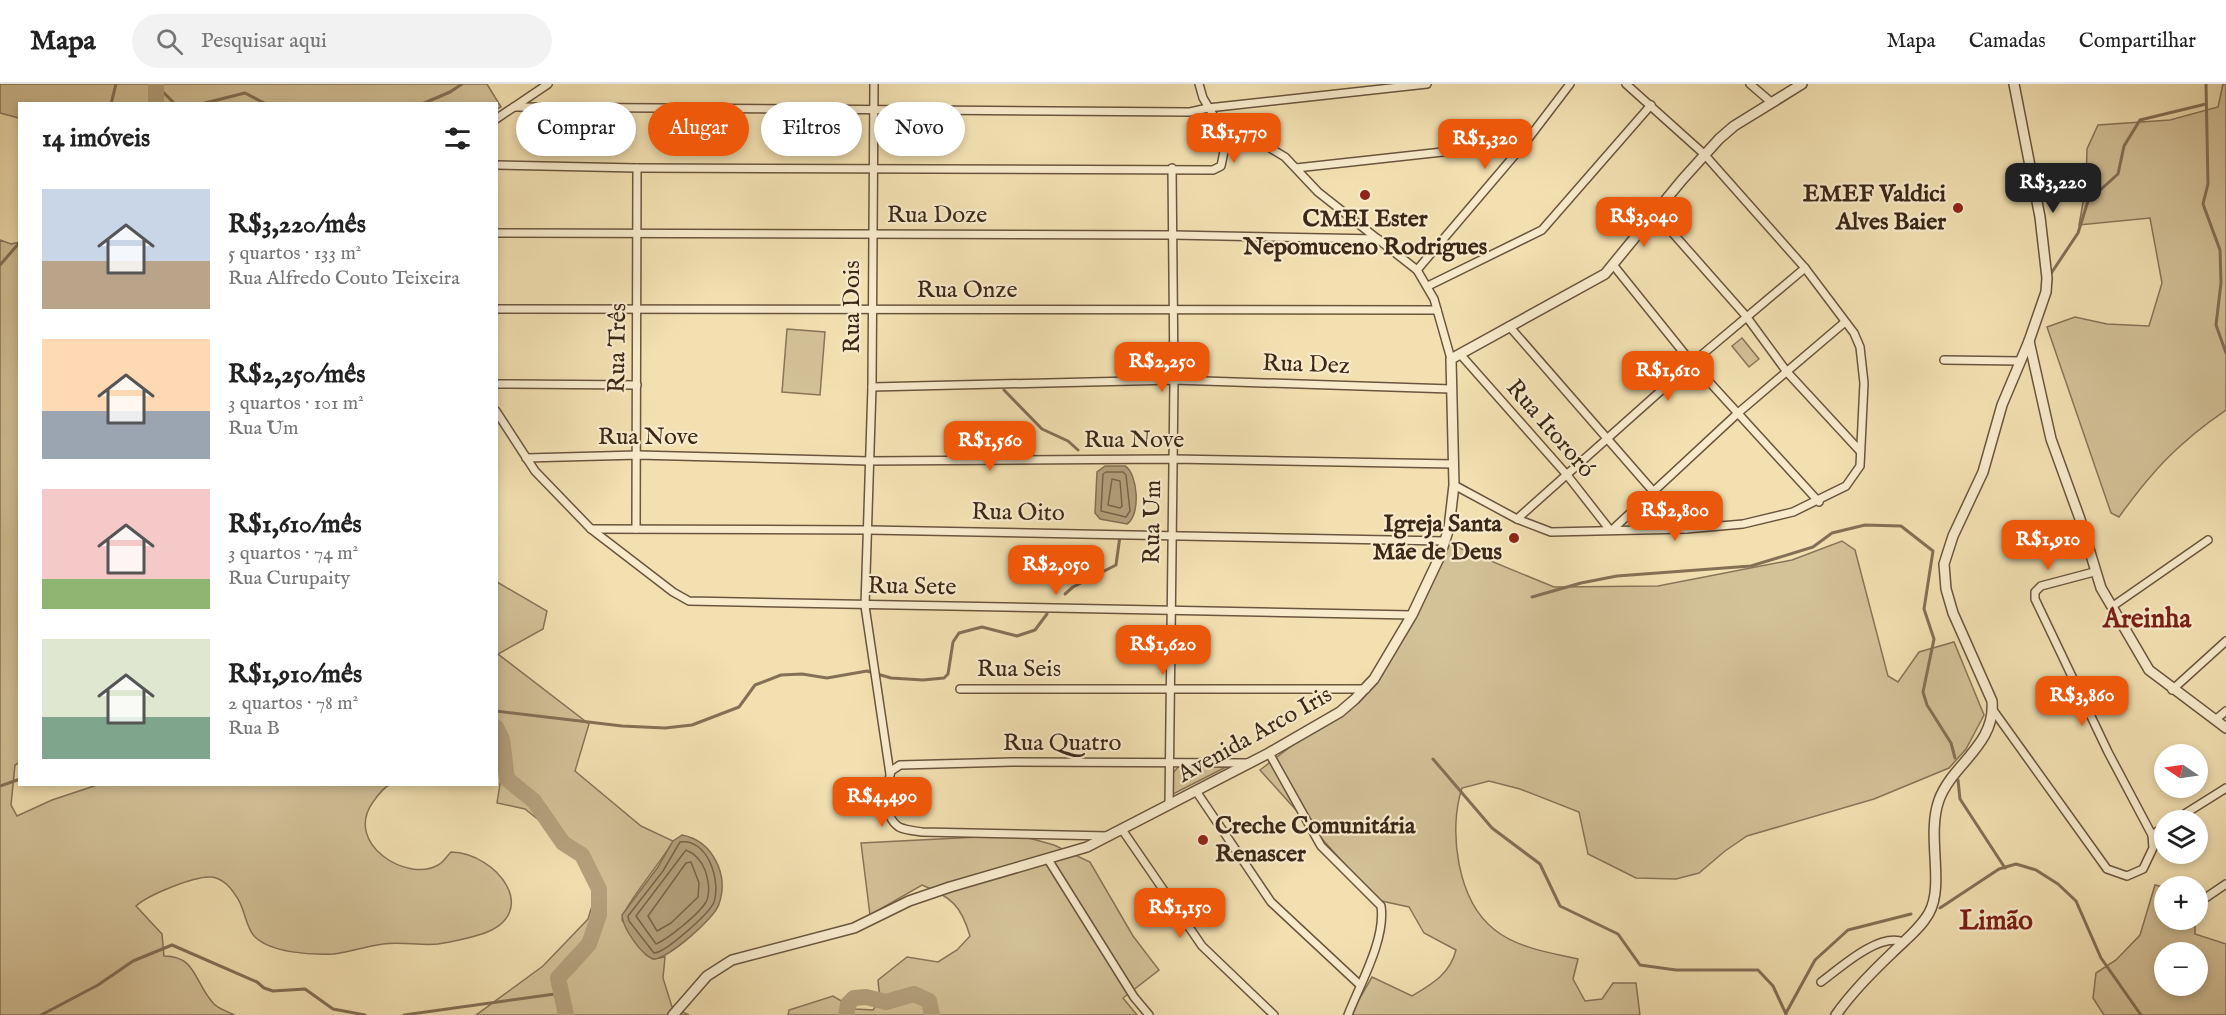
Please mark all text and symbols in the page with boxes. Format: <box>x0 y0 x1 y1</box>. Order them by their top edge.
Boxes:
search box <box>132 14 552 68</box>
text: Mapa <box>30 24 96 59</box>
icon: search <box>153 25 186 58</box>
text: Pesquisar aqui <box>201 27 327 55</box>
text: Mapa <box>1886 28 1936 55</box>
text: Camadas <box>1969 28 2046 55</box>
text: Compartilhar <box>2079 28 2196 55</box>
chip: Comprar <box>516 102 636 156</box>
chip: Alugar <box>648 102 749 156</box>
chip: Filtros <box>761 102 862 156</box>
chip: Novo <box>874 102 965 156</box>
pin: R$1,770 <box>1179 113 1289 164</box>
pin: R$1,320 <box>1430 119 1540 170</box>
text: R$1,770 <box>1201 120 1267 145</box>
text: 14 imóveis <box>42 122 150 155</box>
icon: filters <box>441 122 474 155</box>
text: R$1,320 <box>1452 126 1518 151</box>
pin: R$3,220 <box>1998 163 2108 214</box>
text: R$3,220 <box>2019 170 2087 195</box>
place label: EMEF Valdici Alves Baier <box>1803 179 1947 238</box>
marker: CMEI Ester Nepomuceno Rodrigues <box>1358 188 1372 202</box>
pin: R$3,040 <box>1589 197 1699 248</box>
street label: Rua Doze <box>887 200 987 231</box>
marker: EMEF Valdici Alves Baier <box>1951 201 1965 215</box>
place label: CMEI Ester Nepomuceno Rodrigues <box>1242 204 1488 263</box>
text: R$3,040 <box>1610 204 1678 229</box>
text: R$3,220/mês <box>228 208 366 241</box>
icon: home <box>90 213 162 285</box>
text: 5 quartos · 133 m² <box>228 241 361 266</box>
street label: Rua Dois <box>837 260 868 354</box>
text: Rua Alfredo Couto Teixeira <box>228 266 460 291</box>
street label: Rua Onze <box>917 275 1018 306</box>
street label: Rua Três <box>602 303 634 393</box>
pin: R$2,250 <box>1107 342 1217 393</box>
street label: Rua Dez <box>1262 348 1350 382</box>
text: R$2,250 <box>1128 349 1196 374</box>
pin: R$1,610 <box>1613 351 1723 402</box>
text: R$2,250/mês <box>228 358 365 391</box>
text: R$1,610 <box>1636 358 1700 383</box>
icon: home <box>90 363 162 435</box>
street label: Rua Itororó <box>1499 373 1601 485</box>
text: 3 quartos · 101 m² <box>228 391 364 416</box>
text: Rua Um <box>228 416 298 441</box>
pin: R$1,560 <box>935 421 1045 472</box>
street label: Rua Nove <box>598 422 698 453</box>
street label: Rua Nove <box>1084 425 1184 456</box>
text: R$1,560 <box>958 428 1022 453</box>
street label: Rua Um <box>1137 480 1169 564</box>
pin: R$2,800 <box>1620 491 1730 542</box>
street label: Rua Oito <box>971 497 1065 529</box>
text: R$2,800 <box>1641 498 1709 523</box>
text: R$1,610/mês <box>228 508 362 541</box>
place label: Igreja Santa Mãe de Deus <box>1373 509 1503 568</box>
icon: home <box>90 513 162 585</box>
pin: R$1,910 <box>1993 520 2103 571</box>
text: R$1,910 <box>2016 527 2080 552</box>
marker: Igreja Santa Mãe de Deus <box>1507 531 1521 545</box>
text: 3 quartos · 74 m² <box>228 541 358 566</box>
pin: R$2,050 <box>1001 545 1111 596</box>
text: R$2,050 <box>1022 552 1090 577</box>
text: Rua Curupaity <box>228 566 350 591</box>
street label: Rua Sete <box>867 571 957 603</box>
district label: Areinha <box>2102 603 2192 637</box>
pin: R$1,620 <box>1108 625 1218 676</box>
text: R$1,620 <box>1130 632 1196 657</box>
street label: Rua Seis <box>977 654 1061 685</box>
text: R$1,910/mês <box>228 658 362 691</box>
icon: home <box>90 663 162 735</box>
pin: R$3,860 <box>2027 676 2137 727</box>
street label: Avenida Arco Iris <box>1171 680 1338 791</box>
text: R$3,860 <box>2049 683 2115 708</box>
text: 2 quartos · 78 m² <box>228 691 358 716</box>
text: Rua B <box>228 716 280 741</box>
street label: Rua Quatro <box>1003 728 1121 759</box>
north arrow <box>2154 744 2208 798</box>
map controls <box>2154 744 2208 996</box>
pin: R$4,490 <box>827 777 937 828</box>
text: R$4,490 <box>847 784 917 809</box>
button: layers <box>2154 810 2208 864</box>
place label: Creche Comunitária Renascer <box>1215 811 1416 870</box>
marker: Creche Comunitária Renascer <box>1196 833 1210 847</box>
button: + <box>2154 876 2208 930</box>
pin: R$1,150 <box>1125 888 1235 939</box>
text: R$1,150 <box>1148 895 1212 920</box>
district label: Limão <box>1959 905 2033 939</box>
button: − <box>2154 942 2208 996</box>

